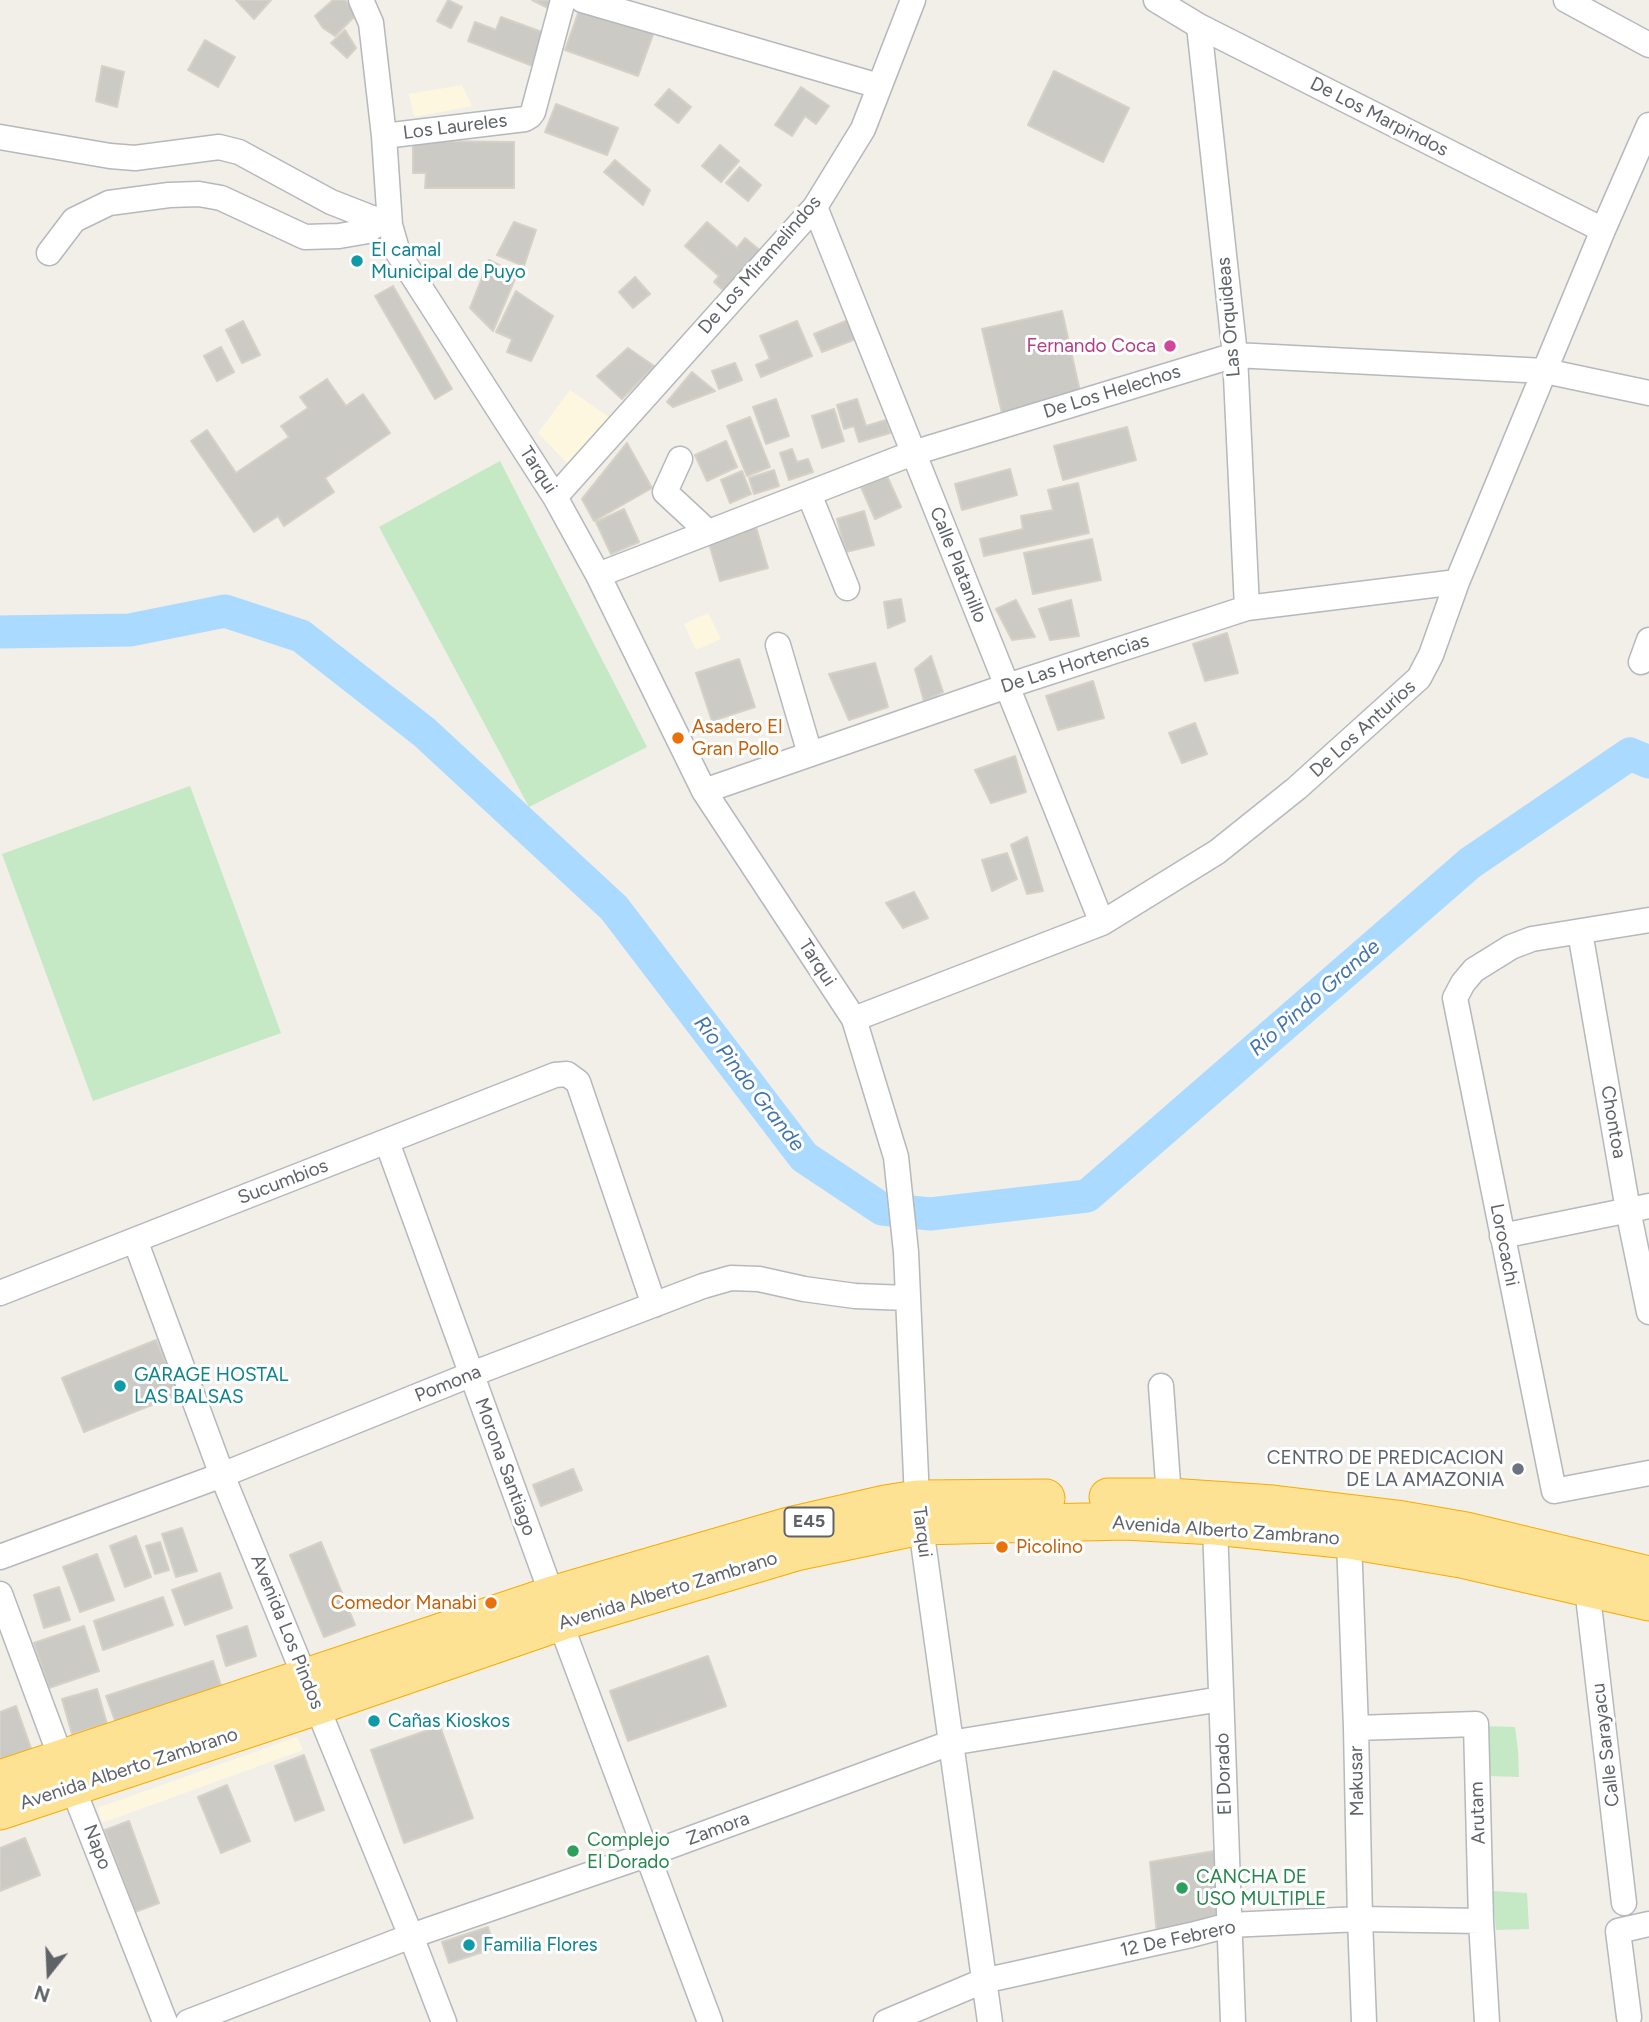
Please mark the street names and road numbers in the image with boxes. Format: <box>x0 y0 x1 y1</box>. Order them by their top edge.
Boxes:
street label: De Los Marpindos <box>1306 72 1452 162</box>
street label: Los Laureles <box>402 109 508 145</box>
street label: De Los Miramelindos <box>694 191 826 339</box>
street label: Las Orquideas <box>1212 256 1246 378</box>
street label: De Los Helechos <box>1041 360 1183 424</box>
street label: Tarqui <box>514 442 562 498</box>
street label: Calle Platanillo <box>924 504 992 626</box>
street label: De Las Hortencias <box>998 629 1152 699</box>
street label: De Los Anturios <box>1305 676 1421 782</box>
street label: Tarqui <box>793 935 841 991</box>
street label: Chontoa <box>1595 1084 1631 1160</box>
street label: Sucumbios <box>235 1154 331 1210</box>
street label: Lorocachi <box>1485 1202 1523 1288</box>
street label: Pomona <box>412 1360 484 1408</box>
street label: Morona Santiago <box>470 1395 540 1539</box>
street label: Tarqui <box>908 1505 936 1559</box>
road number: E45 <box>784 1507 834 1536</box>
street label: Avenida Alberto Zambrano <box>1112 1512 1340 1550</box>
street label: Avenida Alberto Zambrano <box>556 1547 780 1635</box>
street label: Avenida Los Pindos <box>246 1551 328 1713</box>
street label: Calle Sarayacu <box>1587 1682 1625 1808</box>
street label: Avenida Alberto Zambrano <box>17 1723 241 1815</box>
street label: El Dorado <box>1211 1732 1237 1816</box>
street label: Makusar <box>1345 1746 1369 1816</box>
street label: Arutam <box>1466 1781 1490 1845</box>
street label: Zamora <box>683 1807 753 1851</box>
street label: Napo <box>78 1821 116 1873</box>
street label: 12 De Febrero <box>1118 1916 1238 1962</box>

